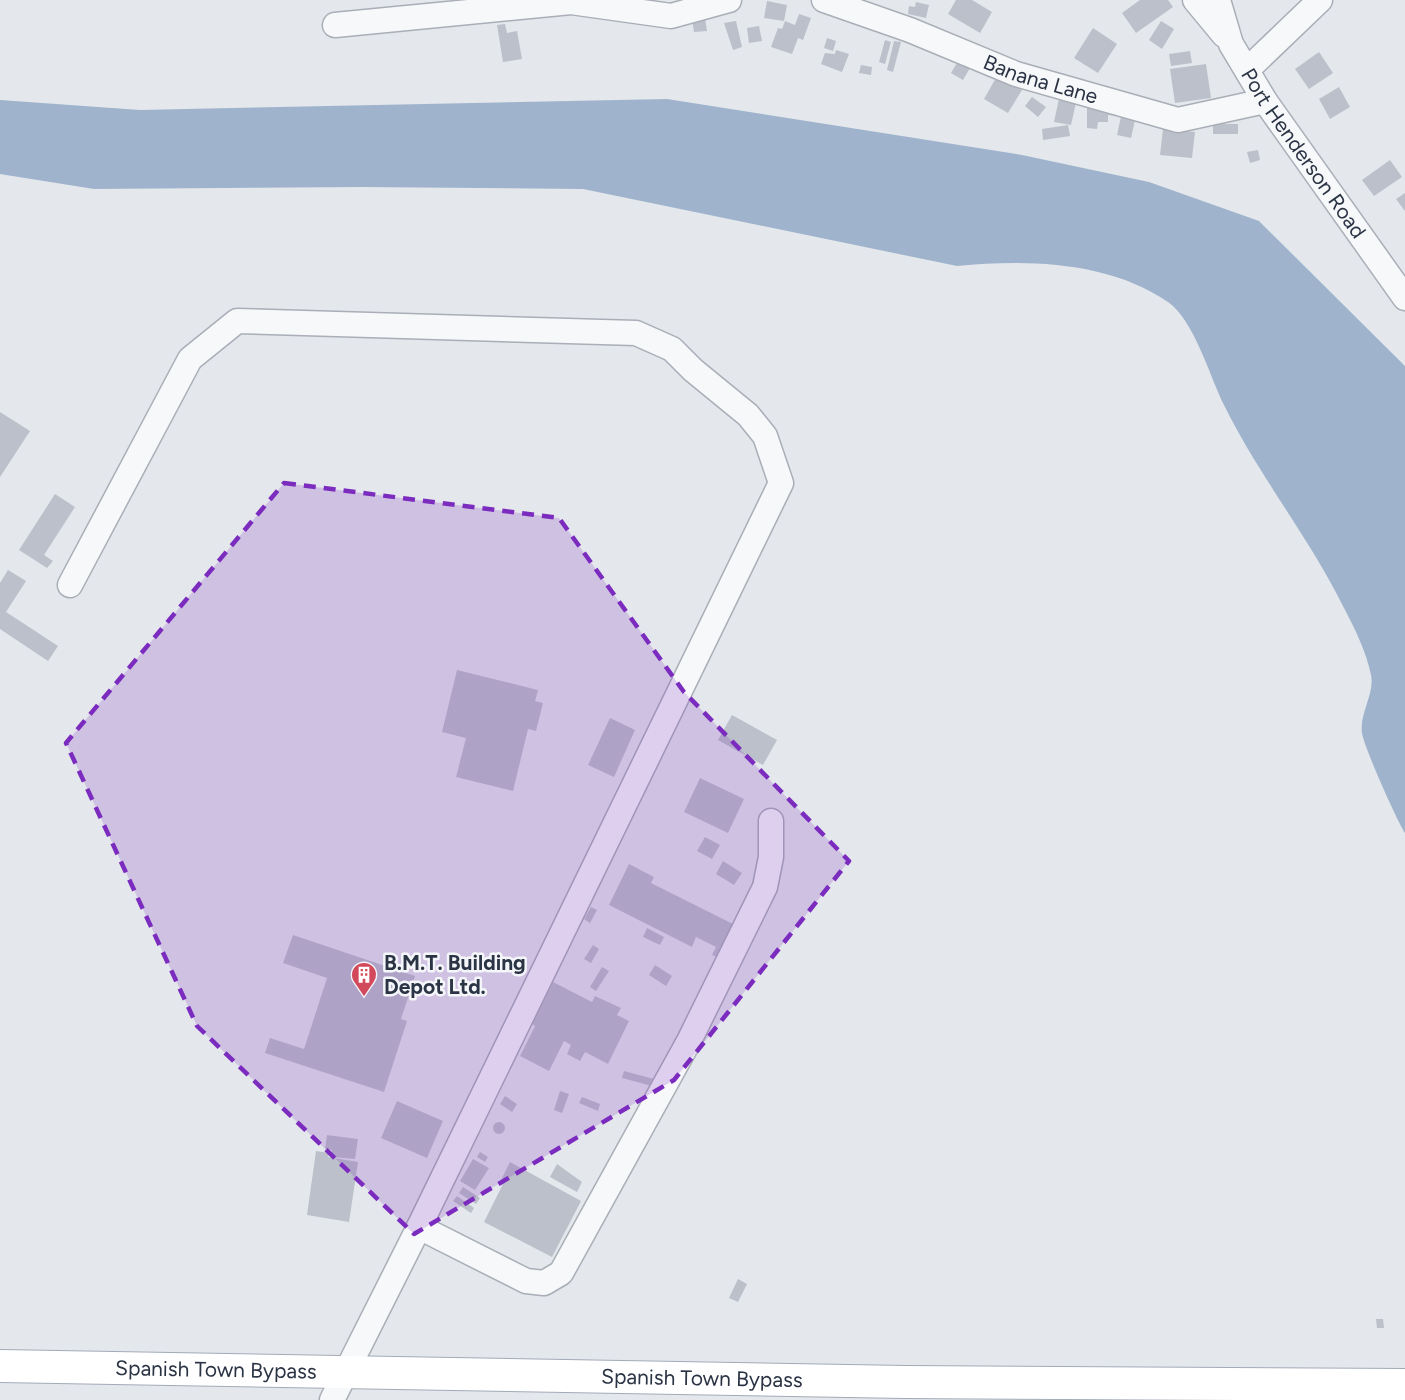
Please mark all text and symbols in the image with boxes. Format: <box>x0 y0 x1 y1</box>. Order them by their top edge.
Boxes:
street label: Banana Lane <box>980 49 1101 109</box>
street label: Port Henderson Road <box>1236 63 1371 243</box>
place label: B.M.T. Building Depot Ltd. <box>384 950 526 999</box>
building icon: B.M.T. Building Depot Ltd. <box>349 960 379 998</box>
street label: Spanish Town Bypass <box>115 1355 317 1384</box>
street label: Spanish Town Bypass <box>601 1364 803 1392</box>

